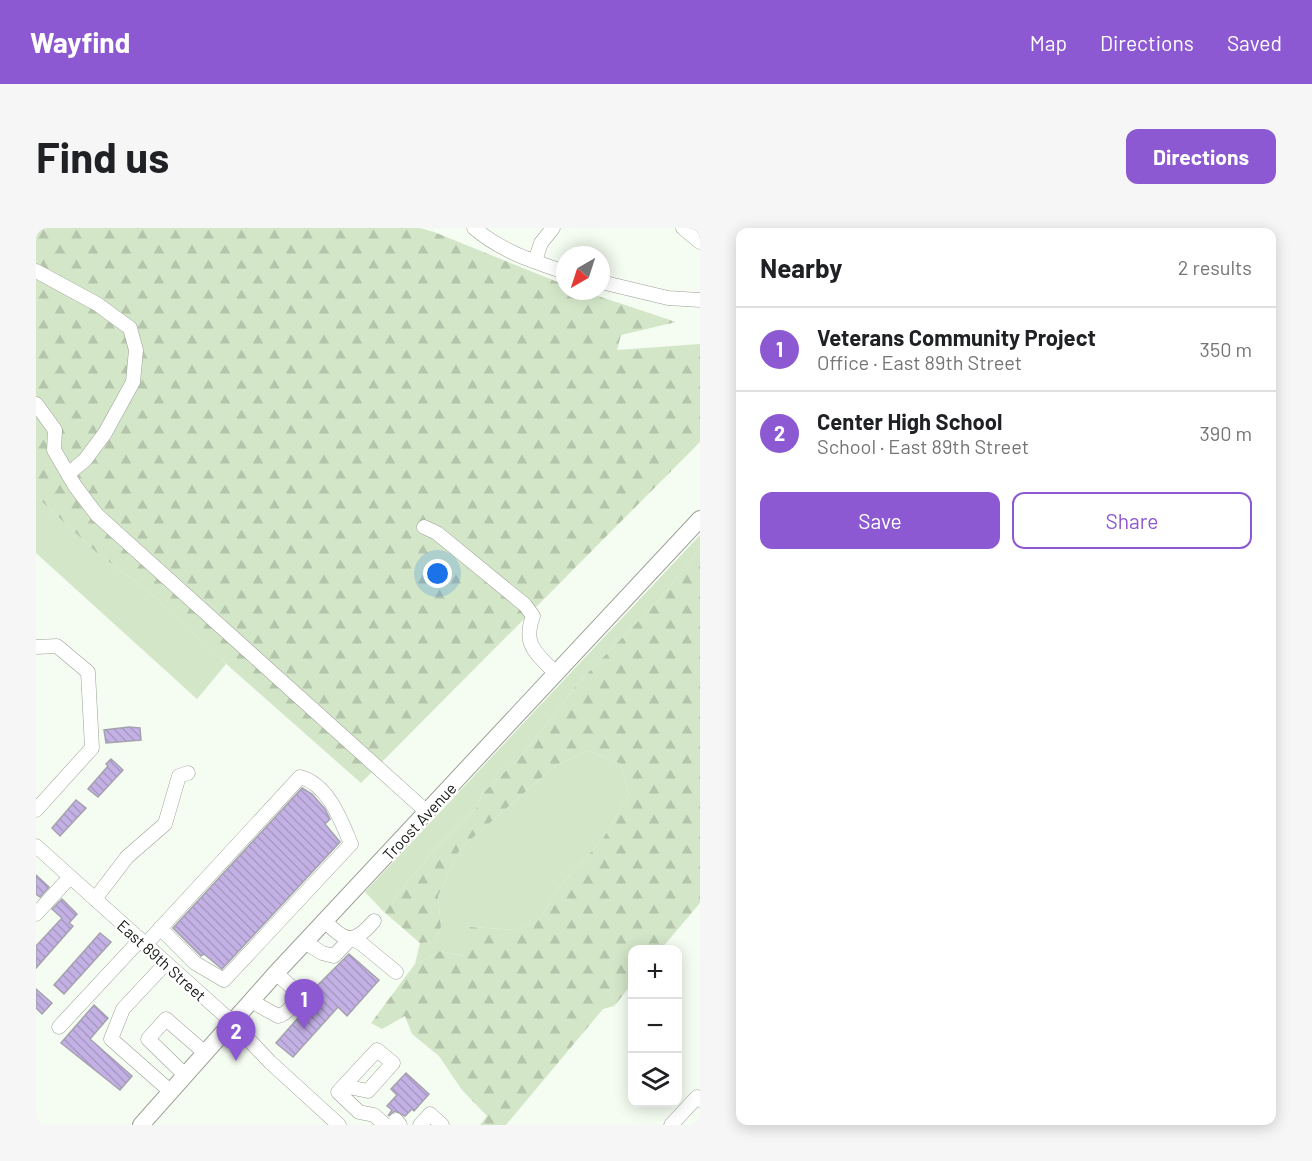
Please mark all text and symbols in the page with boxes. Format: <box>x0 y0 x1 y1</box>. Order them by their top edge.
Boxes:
text: Wayfind <box>30 25 130 59</box>
text: Map <box>1030 30 1067 55</box>
text: Directions <box>1100 30 1194 55</box>
text: Saved <box>1227 30 1282 55</box>
button: Directions <box>1126 129 1276 184</box>
text: Find us <box>36 131 169 181</box>
north arrow <box>556 246 610 300</box>
text: Nearby <box>760 252 842 283</box>
text: 2 results <box>1178 255 1252 279</box>
text: Veterans Community Project <box>817 324 1096 350</box>
text: 1 <box>776 337 783 361</box>
text: 350 m <box>1200 337 1252 361</box>
text: Office · East 89th Street <box>817 350 1022 374</box>
text: Center High School <box>817 408 1002 434</box>
text: 2 <box>774 421 785 445</box>
text: 390 m <box>1199 421 1252 445</box>
text: School · East 89th Street <box>817 434 1029 458</box>
button: Save <box>760 492 1000 549</box>
button: Share <box>1012 492 1252 549</box>
your location <box>423 559 452 588</box>
street label: Troost Avenue <box>378 778 460 864</box>
street label: East 89th Street <box>114 915 210 1005</box>
map controls <box>628 945 682 1107</box>
button: + <box>628 945 682 999</box>
pin: 1 <box>284 980 324 1029</box>
button: − <box>628 999 682 1053</box>
pin: 2 <box>216 1012 256 1061</box>
button: layers <box>628 1053 682 1107</box>

